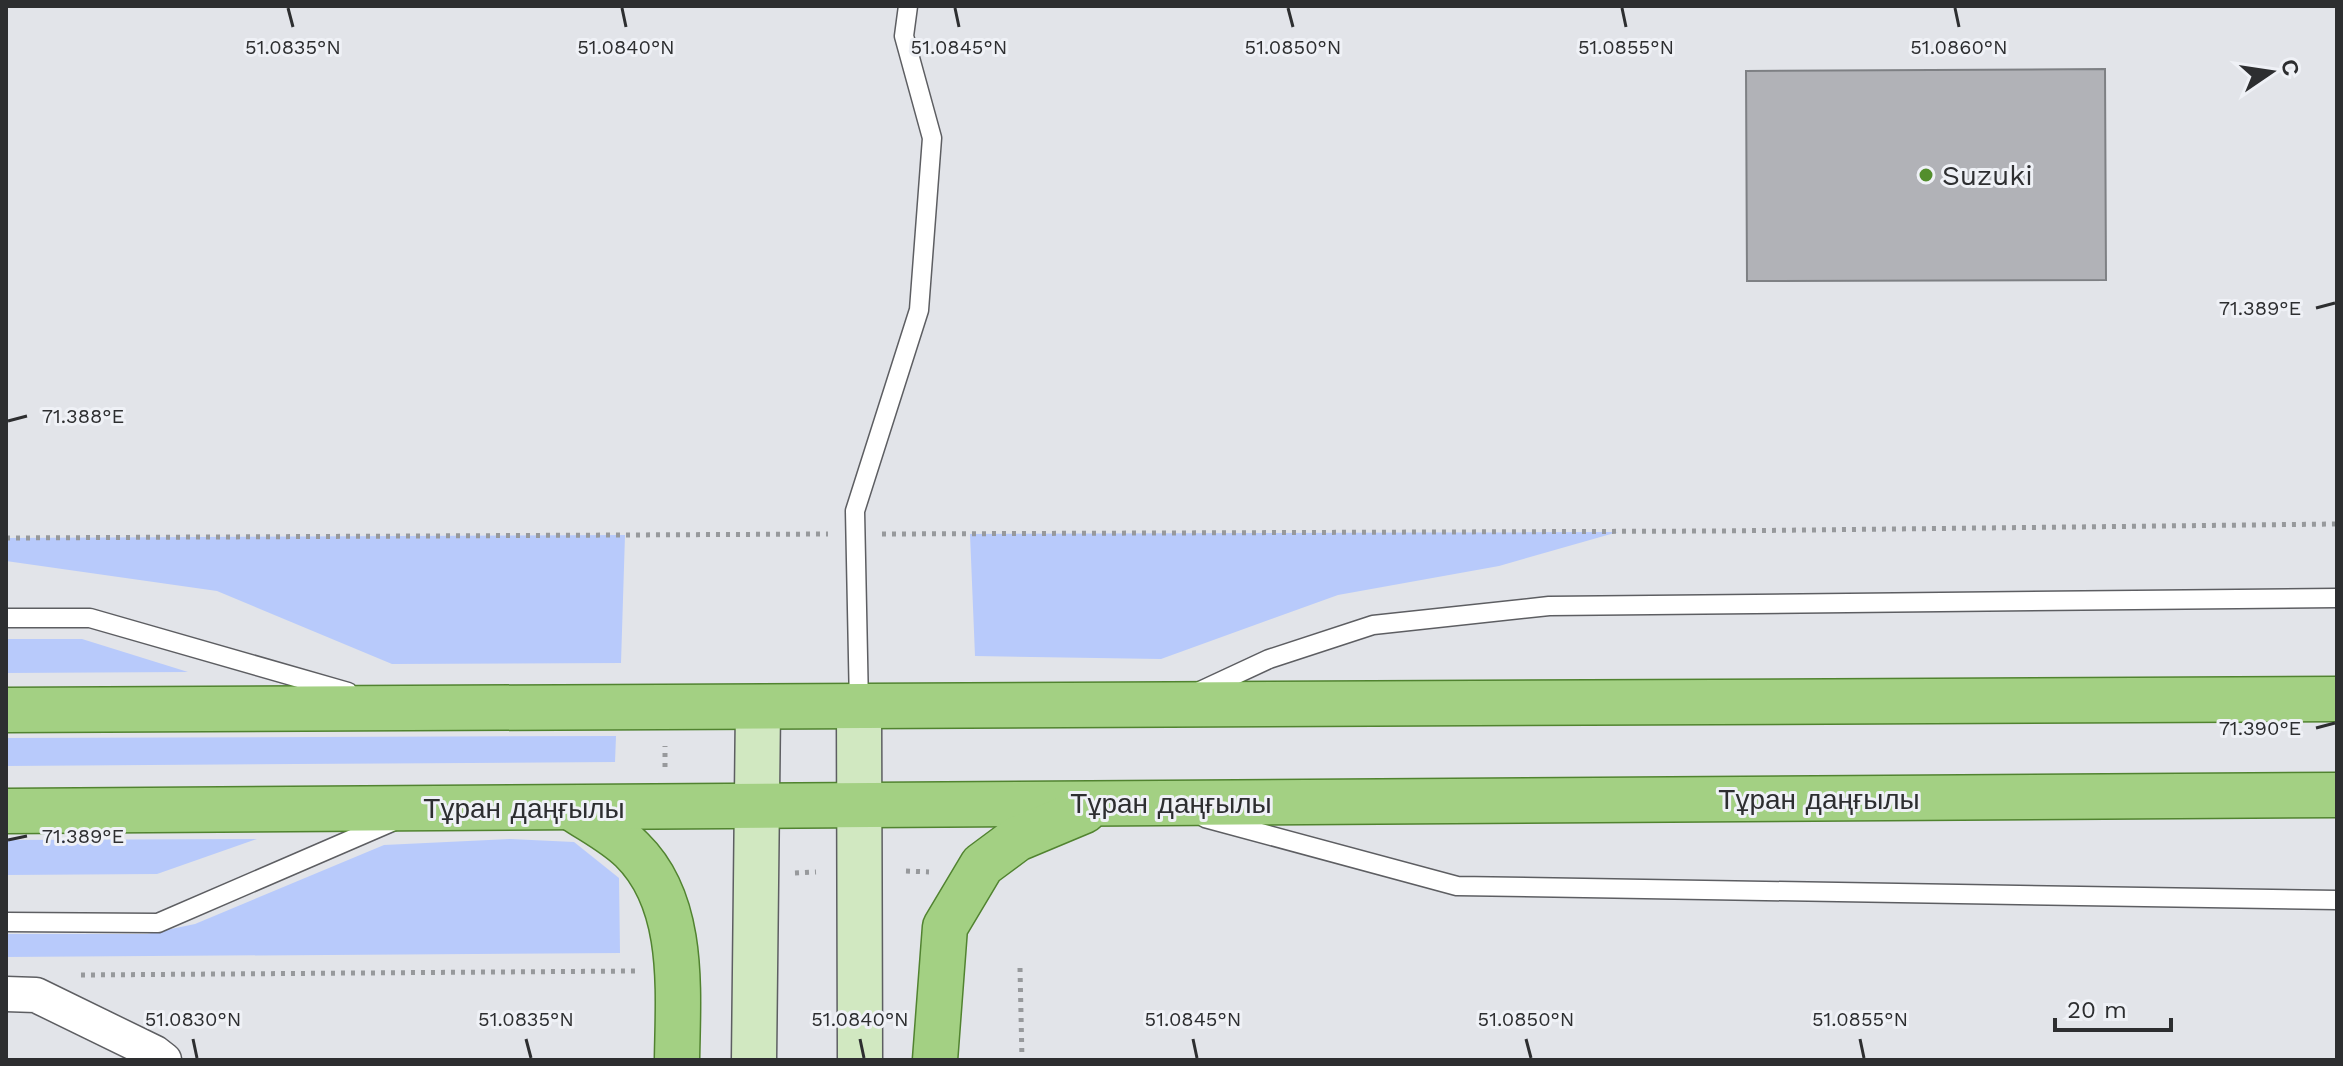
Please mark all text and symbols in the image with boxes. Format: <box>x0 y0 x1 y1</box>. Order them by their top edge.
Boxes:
north arrow <box>2231 32 2311 112</box>
text: 51.0835°N <box>245 35 341 59</box>
text: 51.0840°N <box>577 35 675 59</box>
text: 51.0845°N <box>911 35 1007 59</box>
text: 51.0850°N <box>1245 35 1342 59</box>
text: 51.0855°N <box>1578 35 1674 59</box>
text: 51.0860°N <box>1910 35 2008 59</box>
text: С <box>2276 57 2304 78</box>
place label: Suzuki <box>1942 159 2033 192</box>
marker: Suzuki <box>1917 166 1935 184</box>
text: 71.389°E <box>2219 296 2301 320</box>
text: 71.388°E <box>42 404 124 428</box>
text: 71.390°E <box>2219 716 2301 740</box>
street label: Тұран даңғылы <box>1718 783 1920 816</box>
street label: Тұран даңғылы <box>1070 787 1272 820</box>
street label: Тұран даңғылы <box>423 792 625 825</box>
text: 71.389°E <box>42 824 124 848</box>
scale bar <box>2055 982 2171 1032</box>
text: 20 m <box>2067 996 2127 1024</box>
text: 51.0830°N <box>145 1007 241 1031</box>
text: 51.0835°N <box>478 1007 574 1031</box>
text: 51.0840°N <box>811 1007 909 1031</box>
text: 51.0845°N <box>1145 1007 1241 1031</box>
text: 51.0850°N <box>1478 1007 1575 1031</box>
text: 51.0855°N <box>1812 1007 1908 1031</box>

